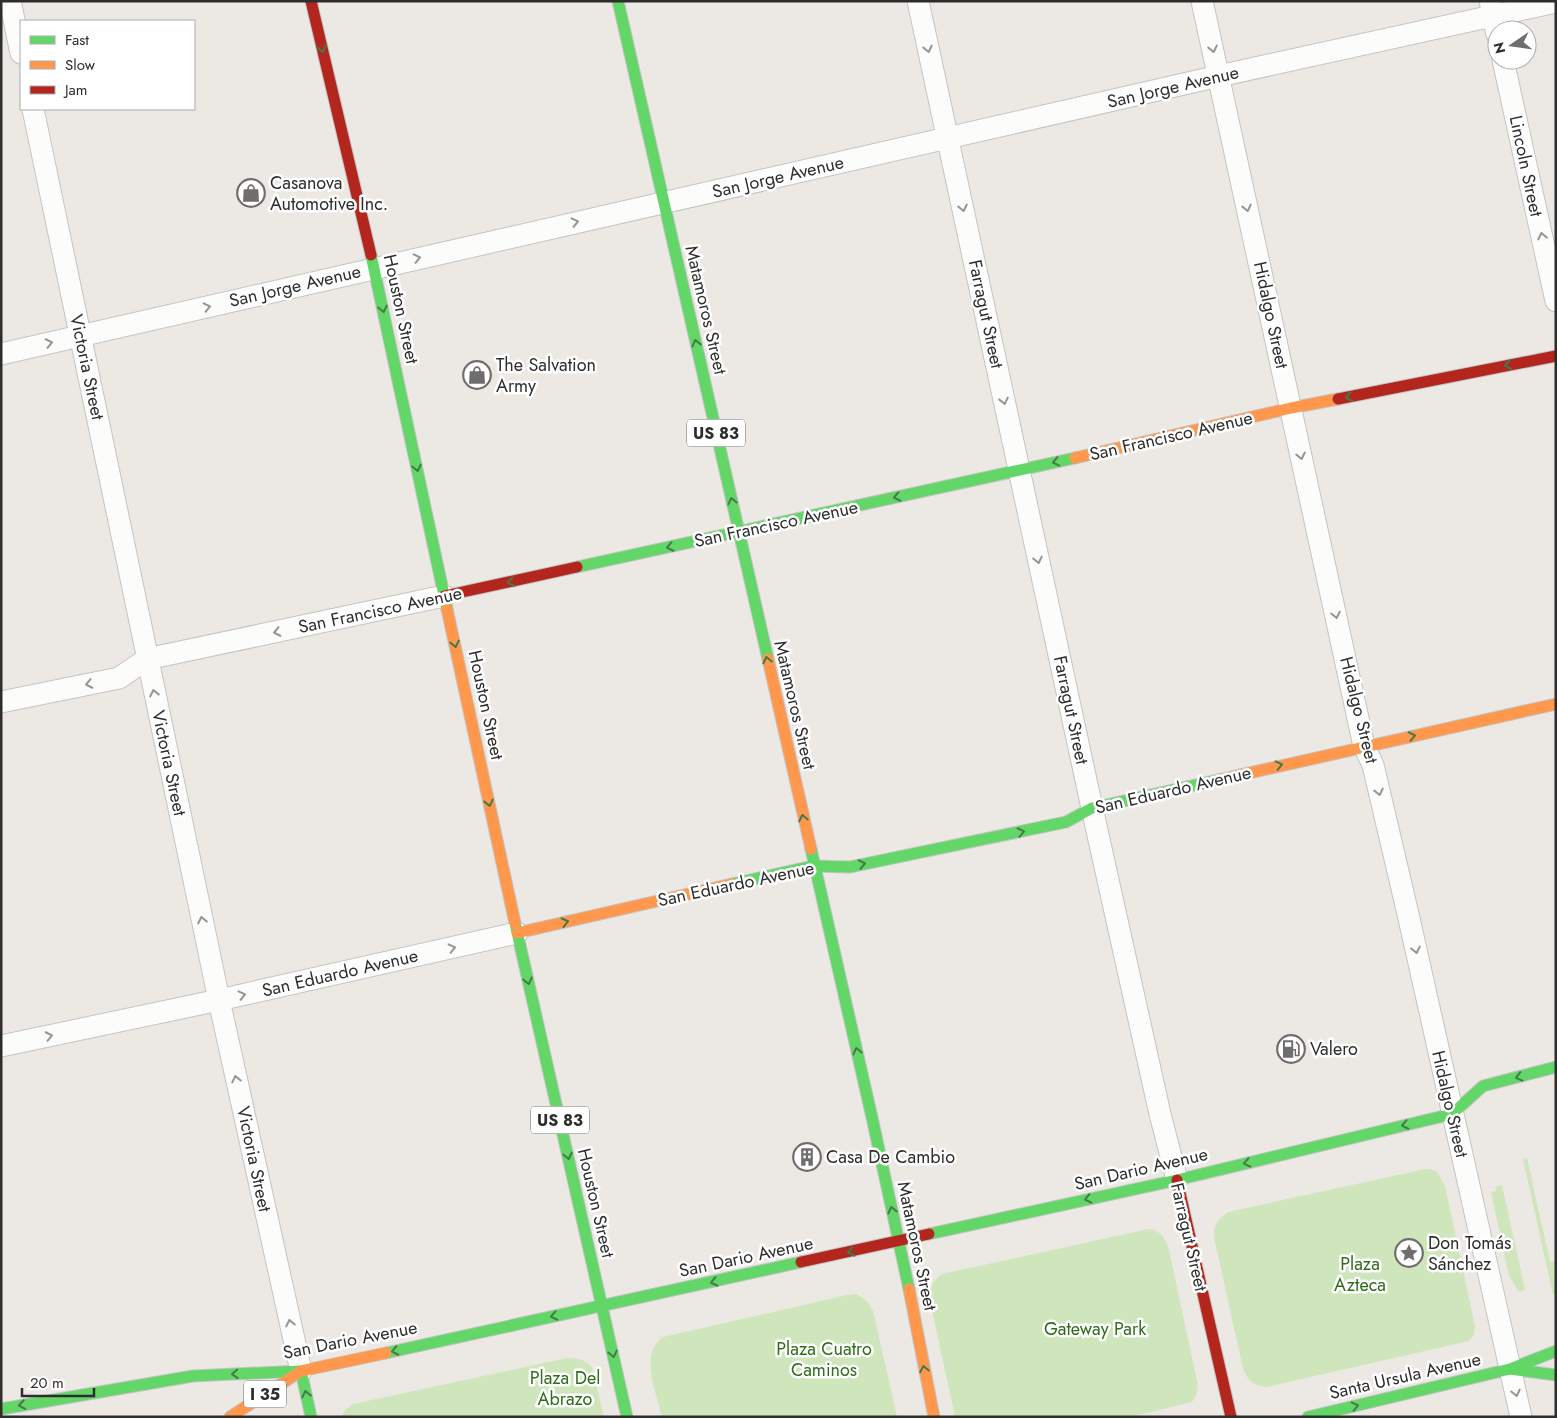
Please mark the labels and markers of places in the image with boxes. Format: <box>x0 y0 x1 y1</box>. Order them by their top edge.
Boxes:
place label: Casanova Automotive Inc. <box>270 170 388 217</box>
shop icon: Casanova Automotive Inc. <box>236 178 266 208</box>
place label: The Salvation Army <box>496 352 596 399</box>
shop icon: The Salvation Army <box>462 360 492 390</box>
fuel station icon: Valero <box>1276 1034 1306 1064</box>
place label: Valero <box>1310 1036 1358 1062</box>
building icon: Casa De Cambio <box>792 1142 822 1172</box>
place label: Casa De Cambio <box>826 1144 955 1170</box>
place label: Don Tomás Sánchez <box>1428 1230 1511 1277</box>
place icon: Don Tomás Sánchez <box>1394 1238 1424 1268</box>

